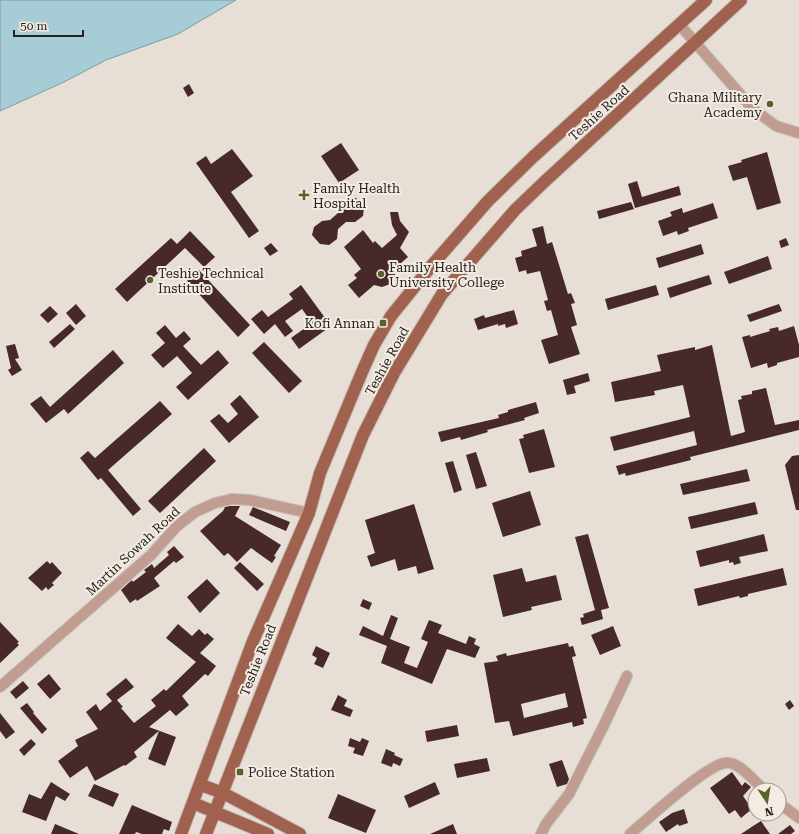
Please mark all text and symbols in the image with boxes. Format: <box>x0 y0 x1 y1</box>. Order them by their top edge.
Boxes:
scale bar <box>14 12 83 38</box>
text: 50 m <box>20 19 47 33</box>
street label: Teshie Road <box>566 82 633 144</box>
place label: Ghana Military Academy <box>668 90 762 120</box>
marker: Ghana Military Academy <box>765 99 775 109</box>
place label: Family Health Hospital <box>313 181 401 211</box>
marker: Family Health Hospital <box>298 189 310 201</box>
place label: Family Health University College <box>389 260 504 290</box>
place label: Teshie Technical Institute <box>158 266 264 296</box>
marker: Family Health University College <box>376 269 386 279</box>
marker: Teshie Technical Institute <box>145 275 155 285</box>
place label: Kofi Annan <box>305 316 376 331</box>
marker: Kofi Annan <box>378 318 388 328</box>
street label: Teshie Road <box>362 324 412 398</box>
street label: Martin Sowah Road <box>83 503 183 598</box>
street label: Teshie Road <box>237 621 279 698</box>
place label: Police Station <box>248 765 336 780</box>
marker: Police Station <box>235 767 245 777</box>
north arrow <box>747 782 787 822</box>
text: N <box>763 804 774 819</box>

